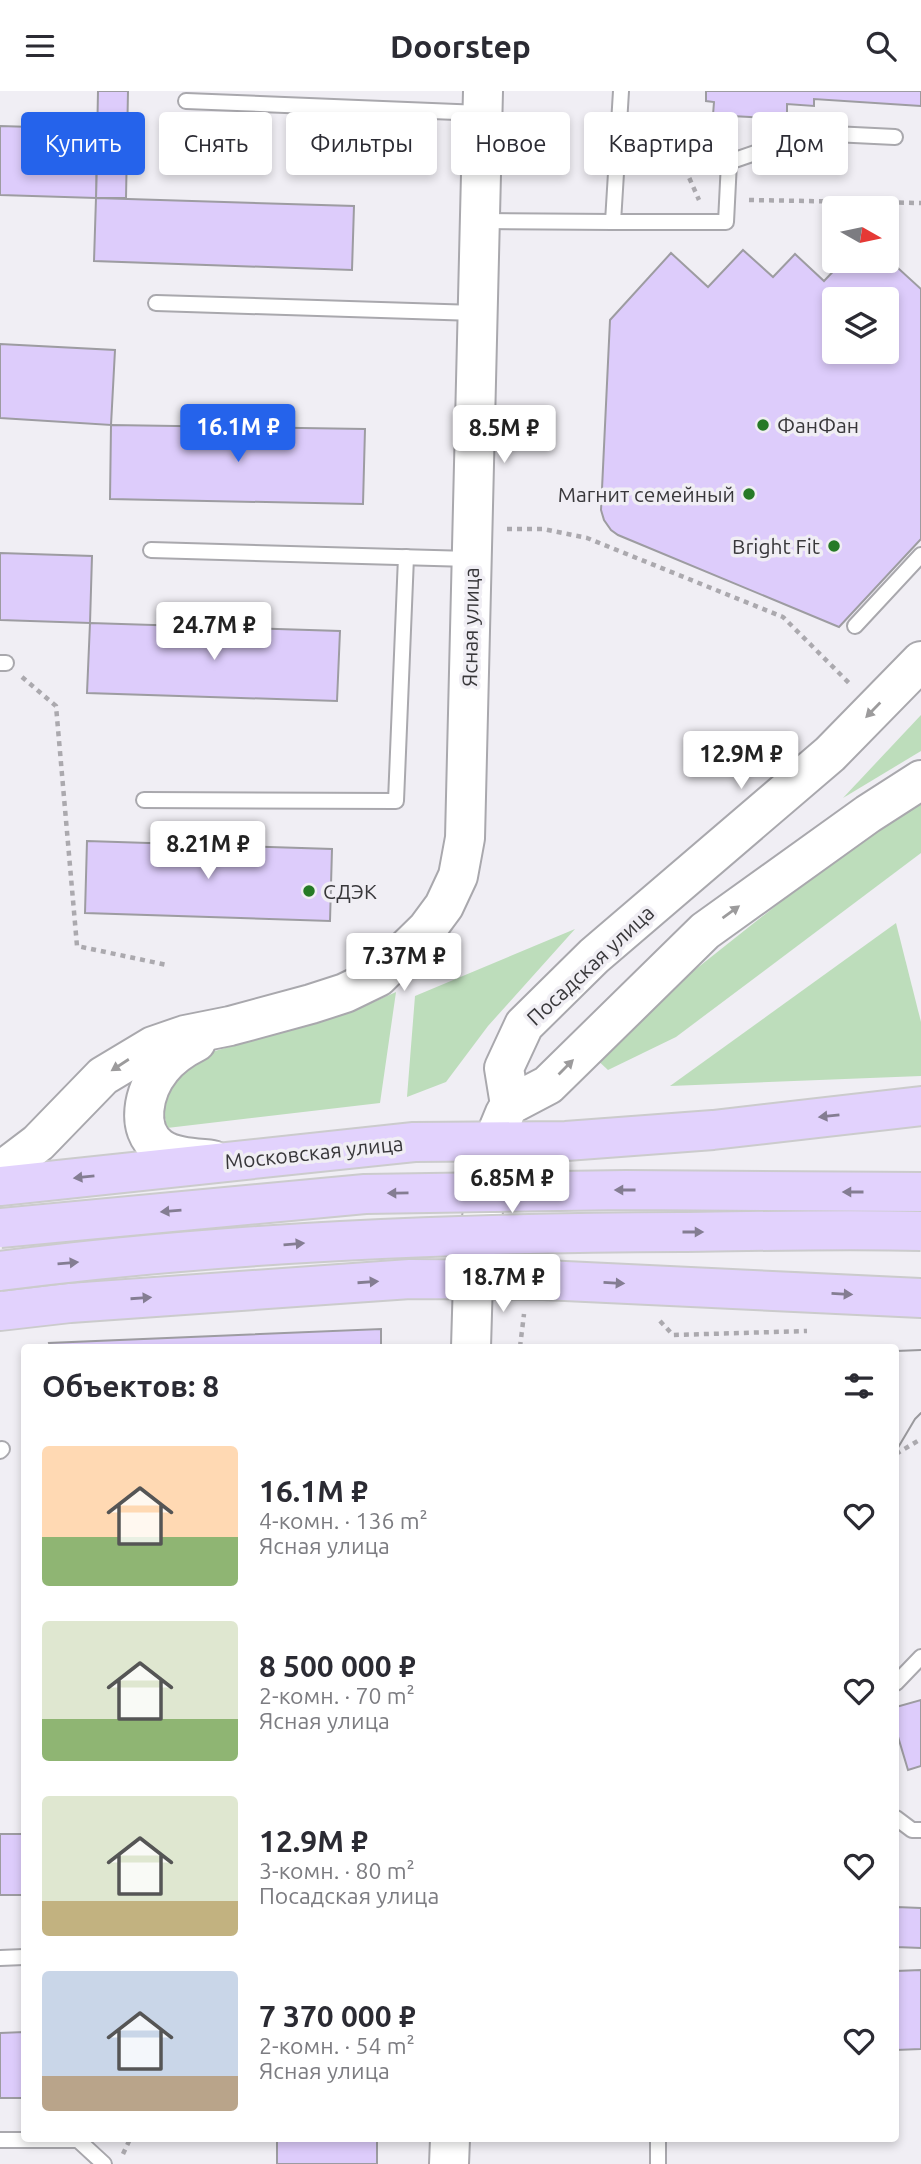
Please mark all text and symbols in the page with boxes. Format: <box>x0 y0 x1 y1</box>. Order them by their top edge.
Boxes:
icon: menu <box>21 27 59 65</box>
icon: search <box>862 27 900 65</box>
text: Doorstep <box>390 28 531 64</box>
chip: Купить <box>21 112 145 175</box>
chip: Снять <box>159 112 272 175</box>
chip: Фильтры <box>286 112 437 175</box>
chip: Новое <box>451 112 570 175</box>
chip: Квартира <box>584 112 738 175</box>
chip: Дом <box>752 112 848 175</box>
north arrow <box>822 196 900 273</box>
map controls <box>822 196 899 364</box>
button: layers <box>822 287 899 364</box>
pin: 16.1M ₽ <box>173 405 303 464</box>
pin: 8.5M ₽ <box>447 405 561 465</box>
place label: ФанФан <box>777 413 859 437</box>
text: 16.1M ₽ <box>196 414 280 439</box>
text: 8.5M ₽ <box>469 415 539 440</box>
marker: ФанФан <box>755 417 771 433</box>
place label: Магнит семейный <box>558 482 735 506</box>
marker: Магнит семейный <box>741 486 757 502</box>
place label: Bright Fit <box>732 534 820 558</box>
marker: Bright Fit <box>826 538 842 554</box>
street label: Ясная улица <box>457 567 483 687</box>
pin: 24.7M ₽ <box>149 603 279 662</box>
text: 24.7M ₽ <box>172 612 256 637</box>
one-way arrow <box>866 701 882 718</box>
pin: 12.9M ₽ <box>676 731 806 791</box>
text: 12.9M ₽ <box>699 741 783 766</box>
pin: 8.21M ₽ <box>143 821 273 881</box>
text: 8.21M ₽ <box>166 831 250 856</box>
place label: СДЭК <box>323 879 377 903</box>
marker: СДЭК <box>301 883 317 899</box>
street label: Посадская улица <box>522 900 658 1030</box>
one-way arrow <box>722 905 740 919</box>
pin: 7.37M ₽ <box>339 933 469 993</box>
text: 7.37M ₽ <box>362 943 446 968</box>
one-way arrow <box>110 1058 130 1071</box>
one-way arrow <box>557 1059 573 1076</box>
one-way arrow <box>818 1111 840 1122</box>
street label: Московская улица <box>223 1131 405 1173</box>
pin: 6.85M ₽ <box>447 1155 577 1215</box>
text: 6.85M ₽ <box>470 1165 554 1190</box>
one-way arrow <box>72 1171 94 1182</box>
one-way arrow <box>614 1184 636 1196</box>
one-way arrow <box>842 1186 864 1197</box>
one-way arrow <box>387 1187 409 1199</box>
one-way arrow <box>160 1206 182 1217</box>
one-way arrow <box>682 1226 704 1238</box>
one-way arrow <box>284 1238 306 1249</box>
pin: 18.7M ₽ <box>438 1255 568 1314</box>
one-way arrow <box>57 1257 79 1268</box>
text: 18.7M ₽ <box>461 1264 545 1289</box>
one-way arrow <box>357 1276 379 1287</box>
one-way arrow <box>604 1278 626 1289</box>
one-way arrow <box>831 1288 853 1299</box>
one-way arrow <box>130 1292 152 1303</box>
icon: filters <box>840 1367 878 1405</box>
text: Объектов: 8 <box>42 1369 219 1403</box>
icon: home <box>98 1474 182 1558</box>
text: 16.1M ₽ <box>259 1474 368 1508</box>
icon: heart <box>840 1497 878 1535</box>
text: 4-комн. · 136 m² <box>259 1508 428 1533</box>
text: Ясная улица <box>259 1533 390 1558</box>
icon: home <box>98 1649 182 1733</box>
text: 8 500 000 ₽ <box>259 1649 416 1683</box>
icon: heart <box>840 1672 878 1710</box>
text: 2-комн. · 70 m² <box>259 1683 415 1708</box>
text: Ясная улица <box>259 1708 390 1733</box>
icon: home <box>98 1824 182 1908</box>
text: 12.9M ₽ <box>259 1824 368 1858</box>
icon: heart <box>840 1847 878 1885</box>
text: 3-комн. · 80 m² <box>259 1858 415 1883</box>
text: Посадская улица <box>259 1883 439 1908</box>
icon: home <box>98 1999 182 2083</box>
text: 7 370 000 ₽ <box>259 1999 416 2033</box>
icon: heart <box>840 2022 878 2060</box>
text: 2-комн. · 54 m² <box>259 2033 415 2058</box>
text: Ясная улица <box>259 2058 390 2083</box>

